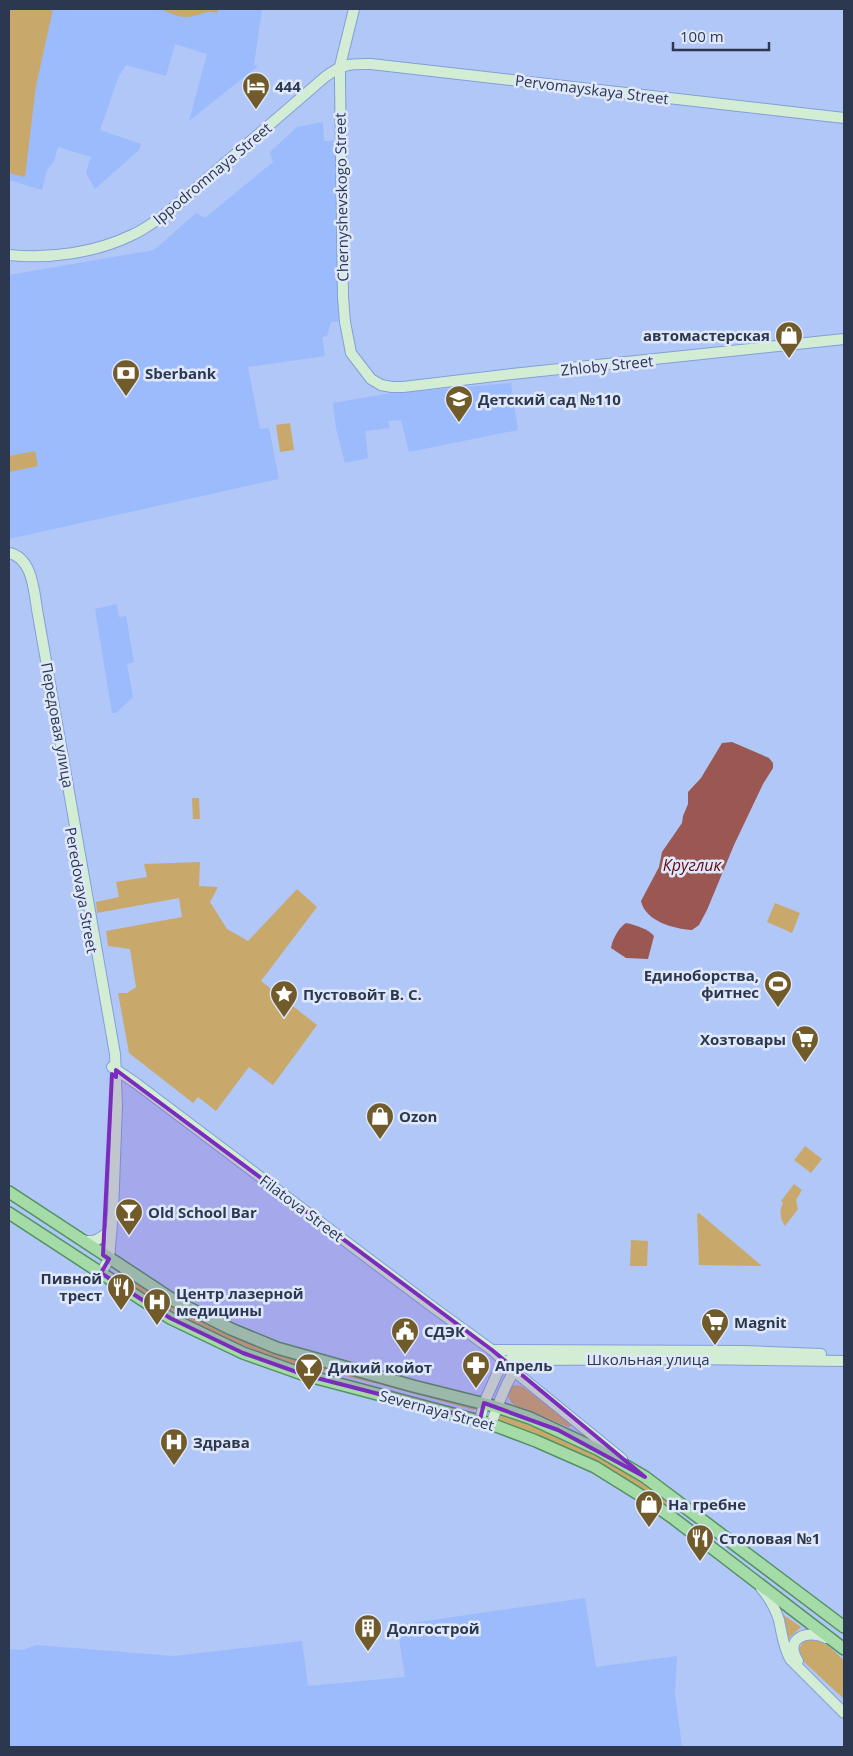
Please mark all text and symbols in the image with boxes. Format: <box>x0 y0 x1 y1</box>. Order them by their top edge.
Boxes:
scale bar <box>673 20 769 52</box>
text: 100 m <box>680 26 724 46</box>
street label: Pervomayskaya Street <box>514 70 670 108</box>
hotel icon: 444 <box>241 71 271 110</box>
place label: 444 <box>275 76 301 96</box>
street label: Chernyshevskogo Street <box>330 112 352 282</box>
street label: Ippodromnaya Street <box>149 117 275 229</box>
shop icon: автомастерская <box>774 320 804 359</box>
place label: автомастерская <box>643 325 770 345</box>
street label: Zhloby Street <box>560 350 654 380</box>
bank icon: Sberbank <box>111 358 141 397</box>
place label: Sberbank <box>145 363 217 383</box>
school or university icon: Детский сад №110 <box>444 384 474 423</box>
place label: Детский сад №110 <box>478 389 621 409</box>
street label: Передовая улица <box>37 661 79 789</box>
street label: Peredovaya Street <box>61 825 103 955</box>
water label: Круглик <box>663 854 723 876</box>
place label: Единоборства, фитнес <box>644 965 759 1002</box>
sports icon: Единоборства, фитнес <box>763 969 793 1008</box>
place icon: Пустовойт В. С. <box>269 979 299 1018</box>
place label: Пустовойт В. С. <box>303 984 422 1004</box>
supermarket icon: Хозтовары <box>790 1024 820 1063</box>
place label: Хозтовары <box>700 1029 786 1049</box>
shop icon: Ozon <box>365 1101 395 1140</box>
place label: Ozon <box>399 1106 437 1126</box>
street label: Filatova Street <box>256 1170 348 1246</box>
bar icon: Old School Bar <box>114 1197 144 1236</box>
place label: Old School Bar <box>148 1202 257 1222</box>
place label: Пивной трест <box>41 1268 102 1305</box>
restaurant icon: Пивной трест <box>106 1272 136 1311</box>
place label: Центр лазерной медицины <box>176 1283 304 1320</box>
hospital icon: Центр лазерной медицины <box>142 1287 172 1326</box>
supermarket icon: Magnit <box>700 1307 730 1346</box>
place label: Magnit <box>734 1312 787 1332</box>
public building icon: СДЭК <box>390 1316 420 1355</box>
place label: СДЭК <box>424 1321 466 1341</box>
street label: Школьная улица <box>586 1349 710 1369</box>
pharmacy icon: Апрель <box>461 1350 491 1389</box>
bar icon: Дикий койот <box>294 1352 324 1391</box>
place label: Апрель <box>495 1355 552 1375</box>
place label: Дикий койот <box>328 1357 432 1377</box>
street label: Severnaya Street <box>377 1385 497 1435</box>
hospital icon: Здрава <box>159 1427 189 1466</box>
place label: Здрава <box>193 1432 250 1452</box>
shop icon: На гребне <box>634 1489 664 1528</box>
place label: На гребне <box>668 1494 746 1514</box>
restaurant icon: Столовая №1 <box>685 1523 715 1562</box>
place label: Столовая №1 <box>719 1528 820 1548</box>
building icon: Долгострой <box>353 1613 383 1652</box>
place label: Долгострой <box>387 1618 479 1638</box>

